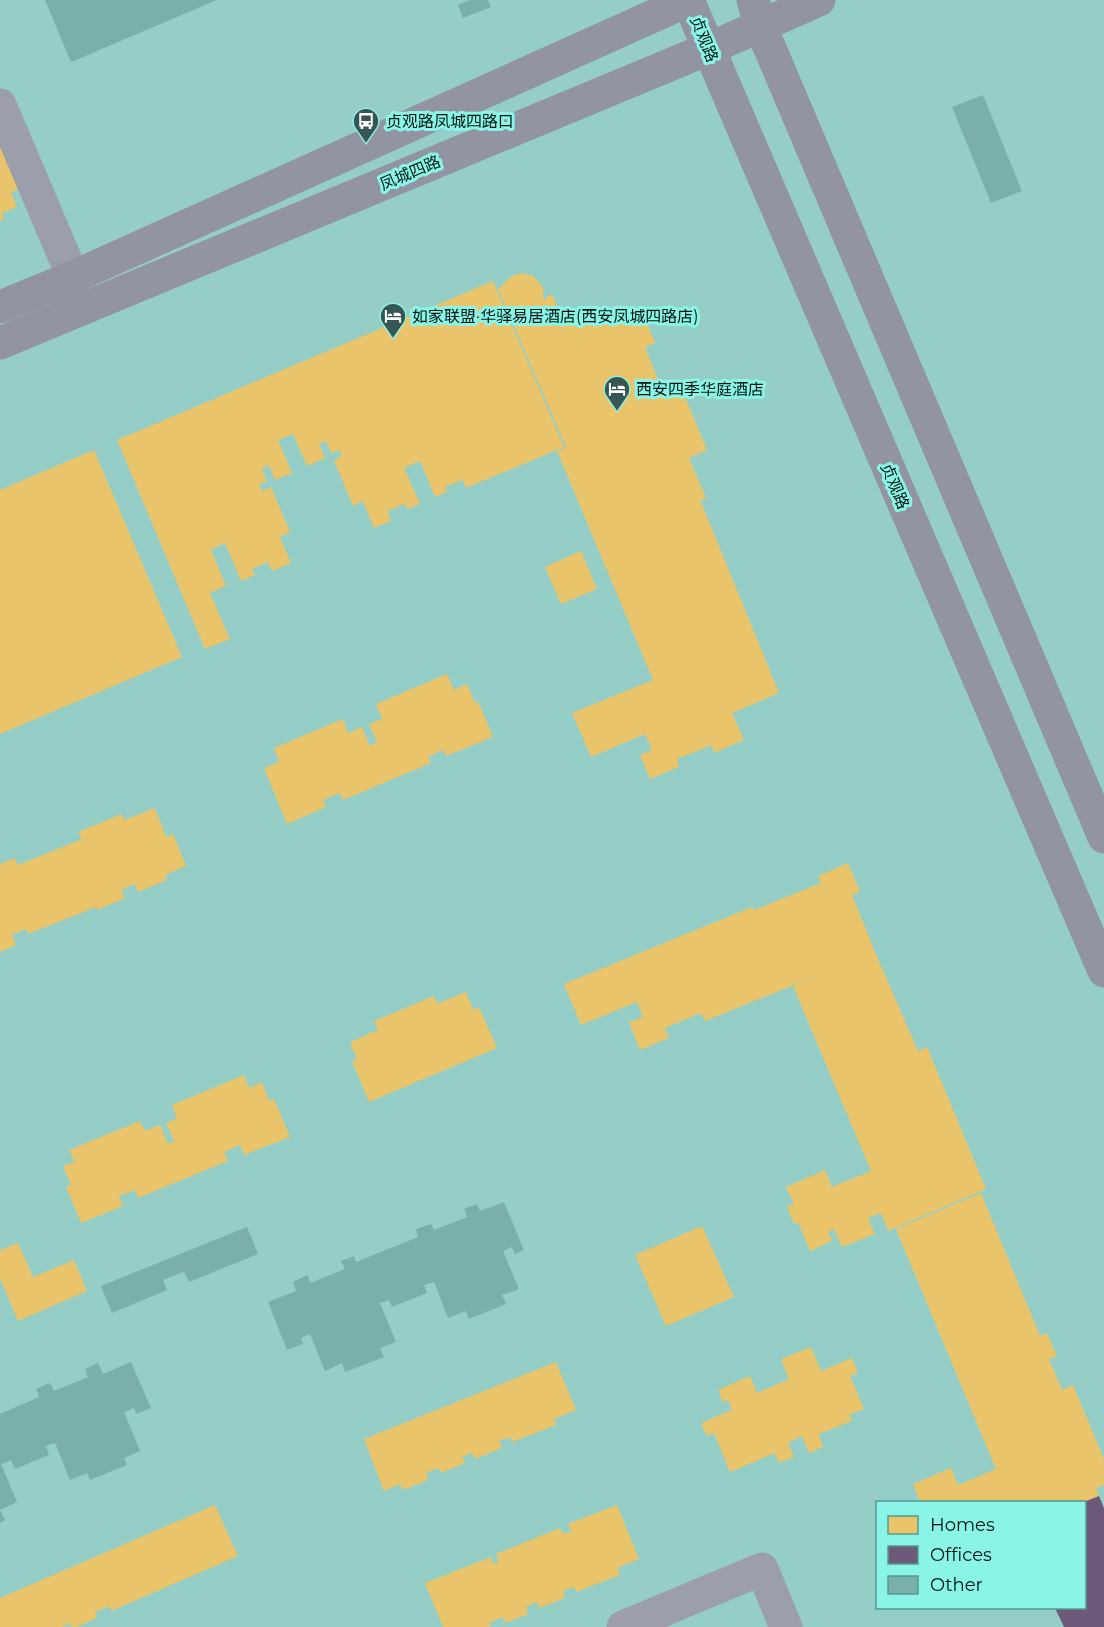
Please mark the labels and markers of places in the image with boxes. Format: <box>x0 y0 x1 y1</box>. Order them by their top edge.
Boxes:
bus stop icon: 贞观路凤城四路口 <box>351 106 381 144</box>
place label: 贞观路凤城四路口 <box>386 112 514 131</box>
hotel icon: 如家联盟·华驿易居酒店(西安凤城四路店) <box>378 301 408 339</box>
place label: 如家联盟·华驿易居酒店(西安凤城四路店) <box>412 307 699 326</box>
hotel icon: 西安四季华庭酒店 <box>602 374 632 412</box>
place label: 西安四季华庭酒店 <box>636 380 764 399</box>

